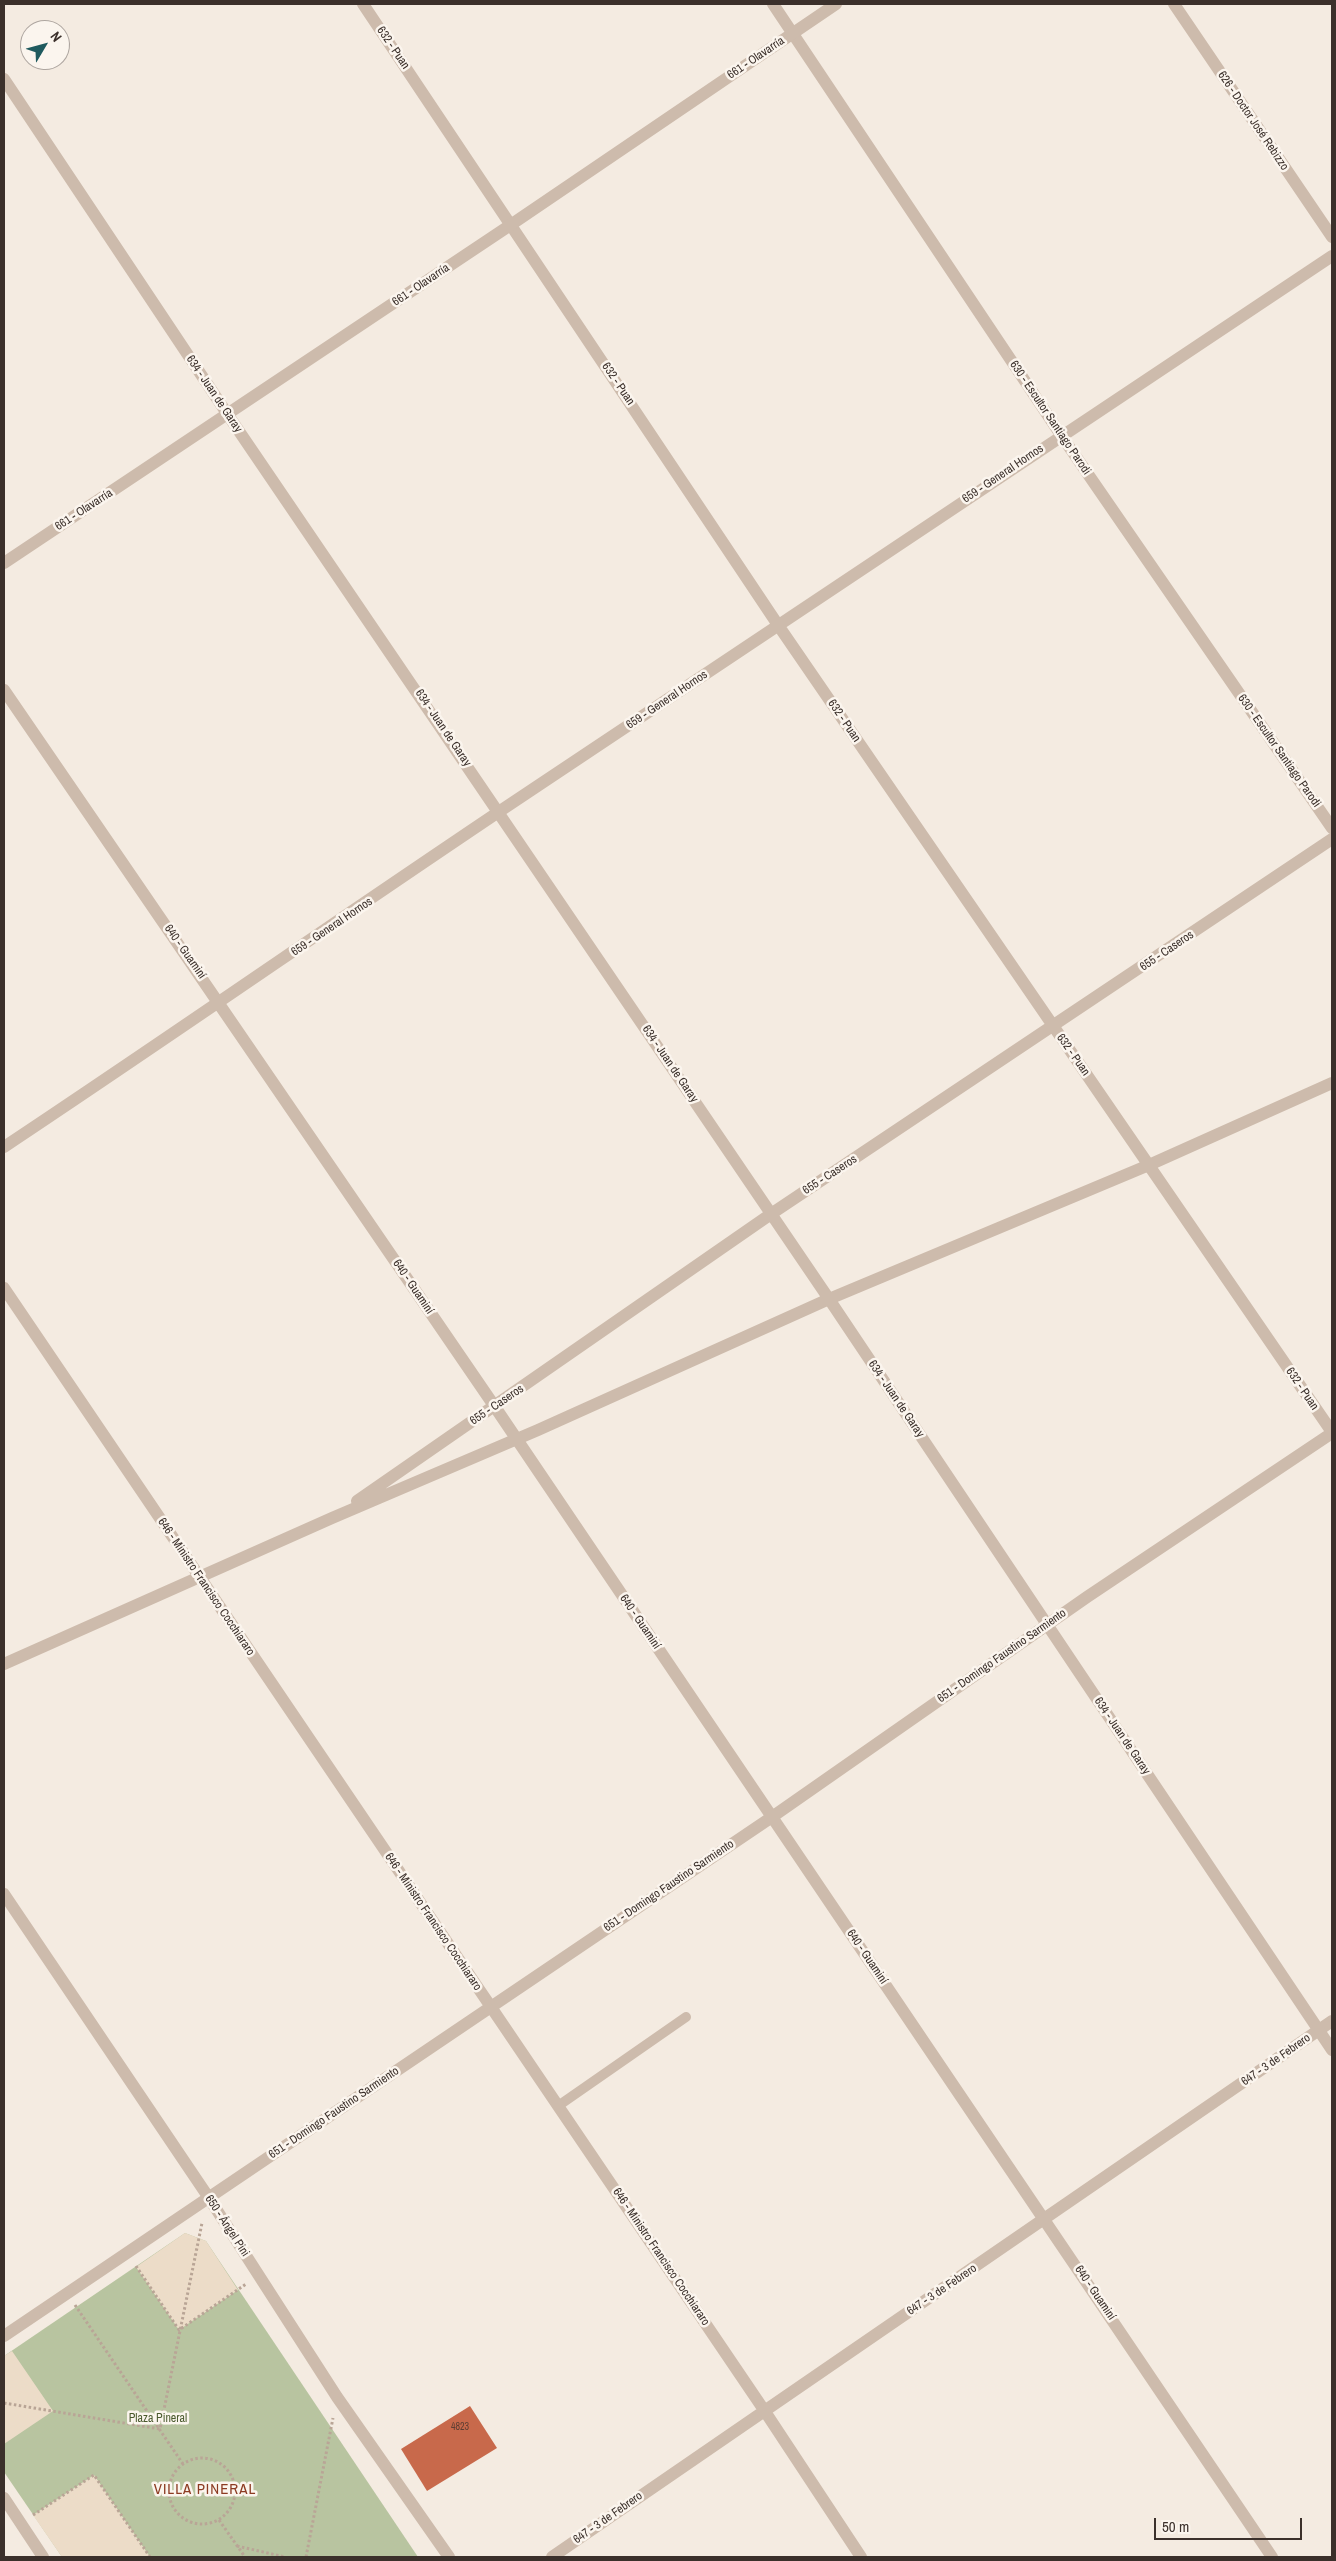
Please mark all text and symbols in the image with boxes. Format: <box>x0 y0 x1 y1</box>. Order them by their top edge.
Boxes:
north arrow <box>20 20 70 70</box>
street label: 632 - Puan <box>374 24 412 72</box>
text: N <box>46 28 66 45</box>
street label: 661 - Olavarría <box>725 34 787 82</box>
street label: 626 - Doctor José Rebizzo <box>1214 69 1292 173</box>
street label: 661 - Olavarría <box>390 261 452 309</box>
street label: 634 - Juan de Garay <box>183 353 245 435</box>
street label: 630 - Escultor Santiago Parodi <box>1006 358 1094 478</box>
street label: 632 - Puan <box>599 360 637 408</box>
street label: 659 - General Hornos <box>960 442 1046 506</box>
street label: 661 - Olavarría <box>53 486 115 534</box>
street label: 659 - General Hornos <box>624 668 710 732</box>
street label: 634 - Juan de Garay <box>412 687 474 769</box>
street label: 630 - Escultor Santiago Parodi <box>1235 692 1323 810</box>
street label: 632 - Puan <box>825 697 863 745</box>
street label: 659 - General Hornos <box>289 895 375 959</box>
street label: 640 - Guaminí <box>161 922 209 982</box>
street label: 655 - Caseros <box>1137 928 1197 974</box>
street label: 634 - Juan de Garay <box>639 1023 701 1105</box>
street label: 632 - Puan <box>1053 1031 1093 1079</box>
street label: 655 - Caseros <box>800 1152 860 1198</box>
street label: 640 - Guaminí <box>389 1257 437 1317</box>
street label: 634 - Juan de Garay <box>865 1358 927 1440</box>
street label: 632 - Puan <box>1283 1365 1321 1413</box>
street label: 655 - Caseros <box>467 1382 527 1428</box>
street label: 646 - Ministro Francisco Cocchiararo <box>154 1515 258 1659</box>
street label: 640 - Guaminí <box>616 1592 664 1652</box>
street label: 651 - Domingo Faustino Sarmiento <box>935 1606 1069 1706</box>
street label: 634 - Juan de Garay <box>1091 1695 1153 1777</box>
street label: 651 - Domingo Faustino Sarmiento <box>601 1837 737 1935</box>
street label: 646 - Ministro Francisco Cocchiararo <box>381 1850 485 1994</box>
street label: 640 - Guaminí <box>843 1927 891 1987</box>
street label: 647 - 3 de Febrero <box>1239 2031 1313 2089</box>
street label: 651 - Domingo Faustino Sarmiento <box>266 2064 402 2162</box>
street label: 646 - Ministro Francisco Cocchiararo <box>609 2185 713 2329</box>
street label: 650 - Ángel Pini <box>202 2192 252 2260</box>
street label: 647 - 3 de Febrero <box>904 2261 980 2319</box>
street label: 640 - Guaminí <box>1071 2263 1119 2323</box>
park label: Plaza Pineral <box>129 2412 187 2426</box>
house number: 4823 <box>451 2421 469 2433</box>
district label: VILLA PINERAL <box>152 2481 258 2499</box>
street label: 647 - 3 de Febrero <box>571 2489 645 2547</box>
scale bar <box>1156 2508 1304 2540</box>
text: 50 m <box>1162 2516 1189 2537</box>

